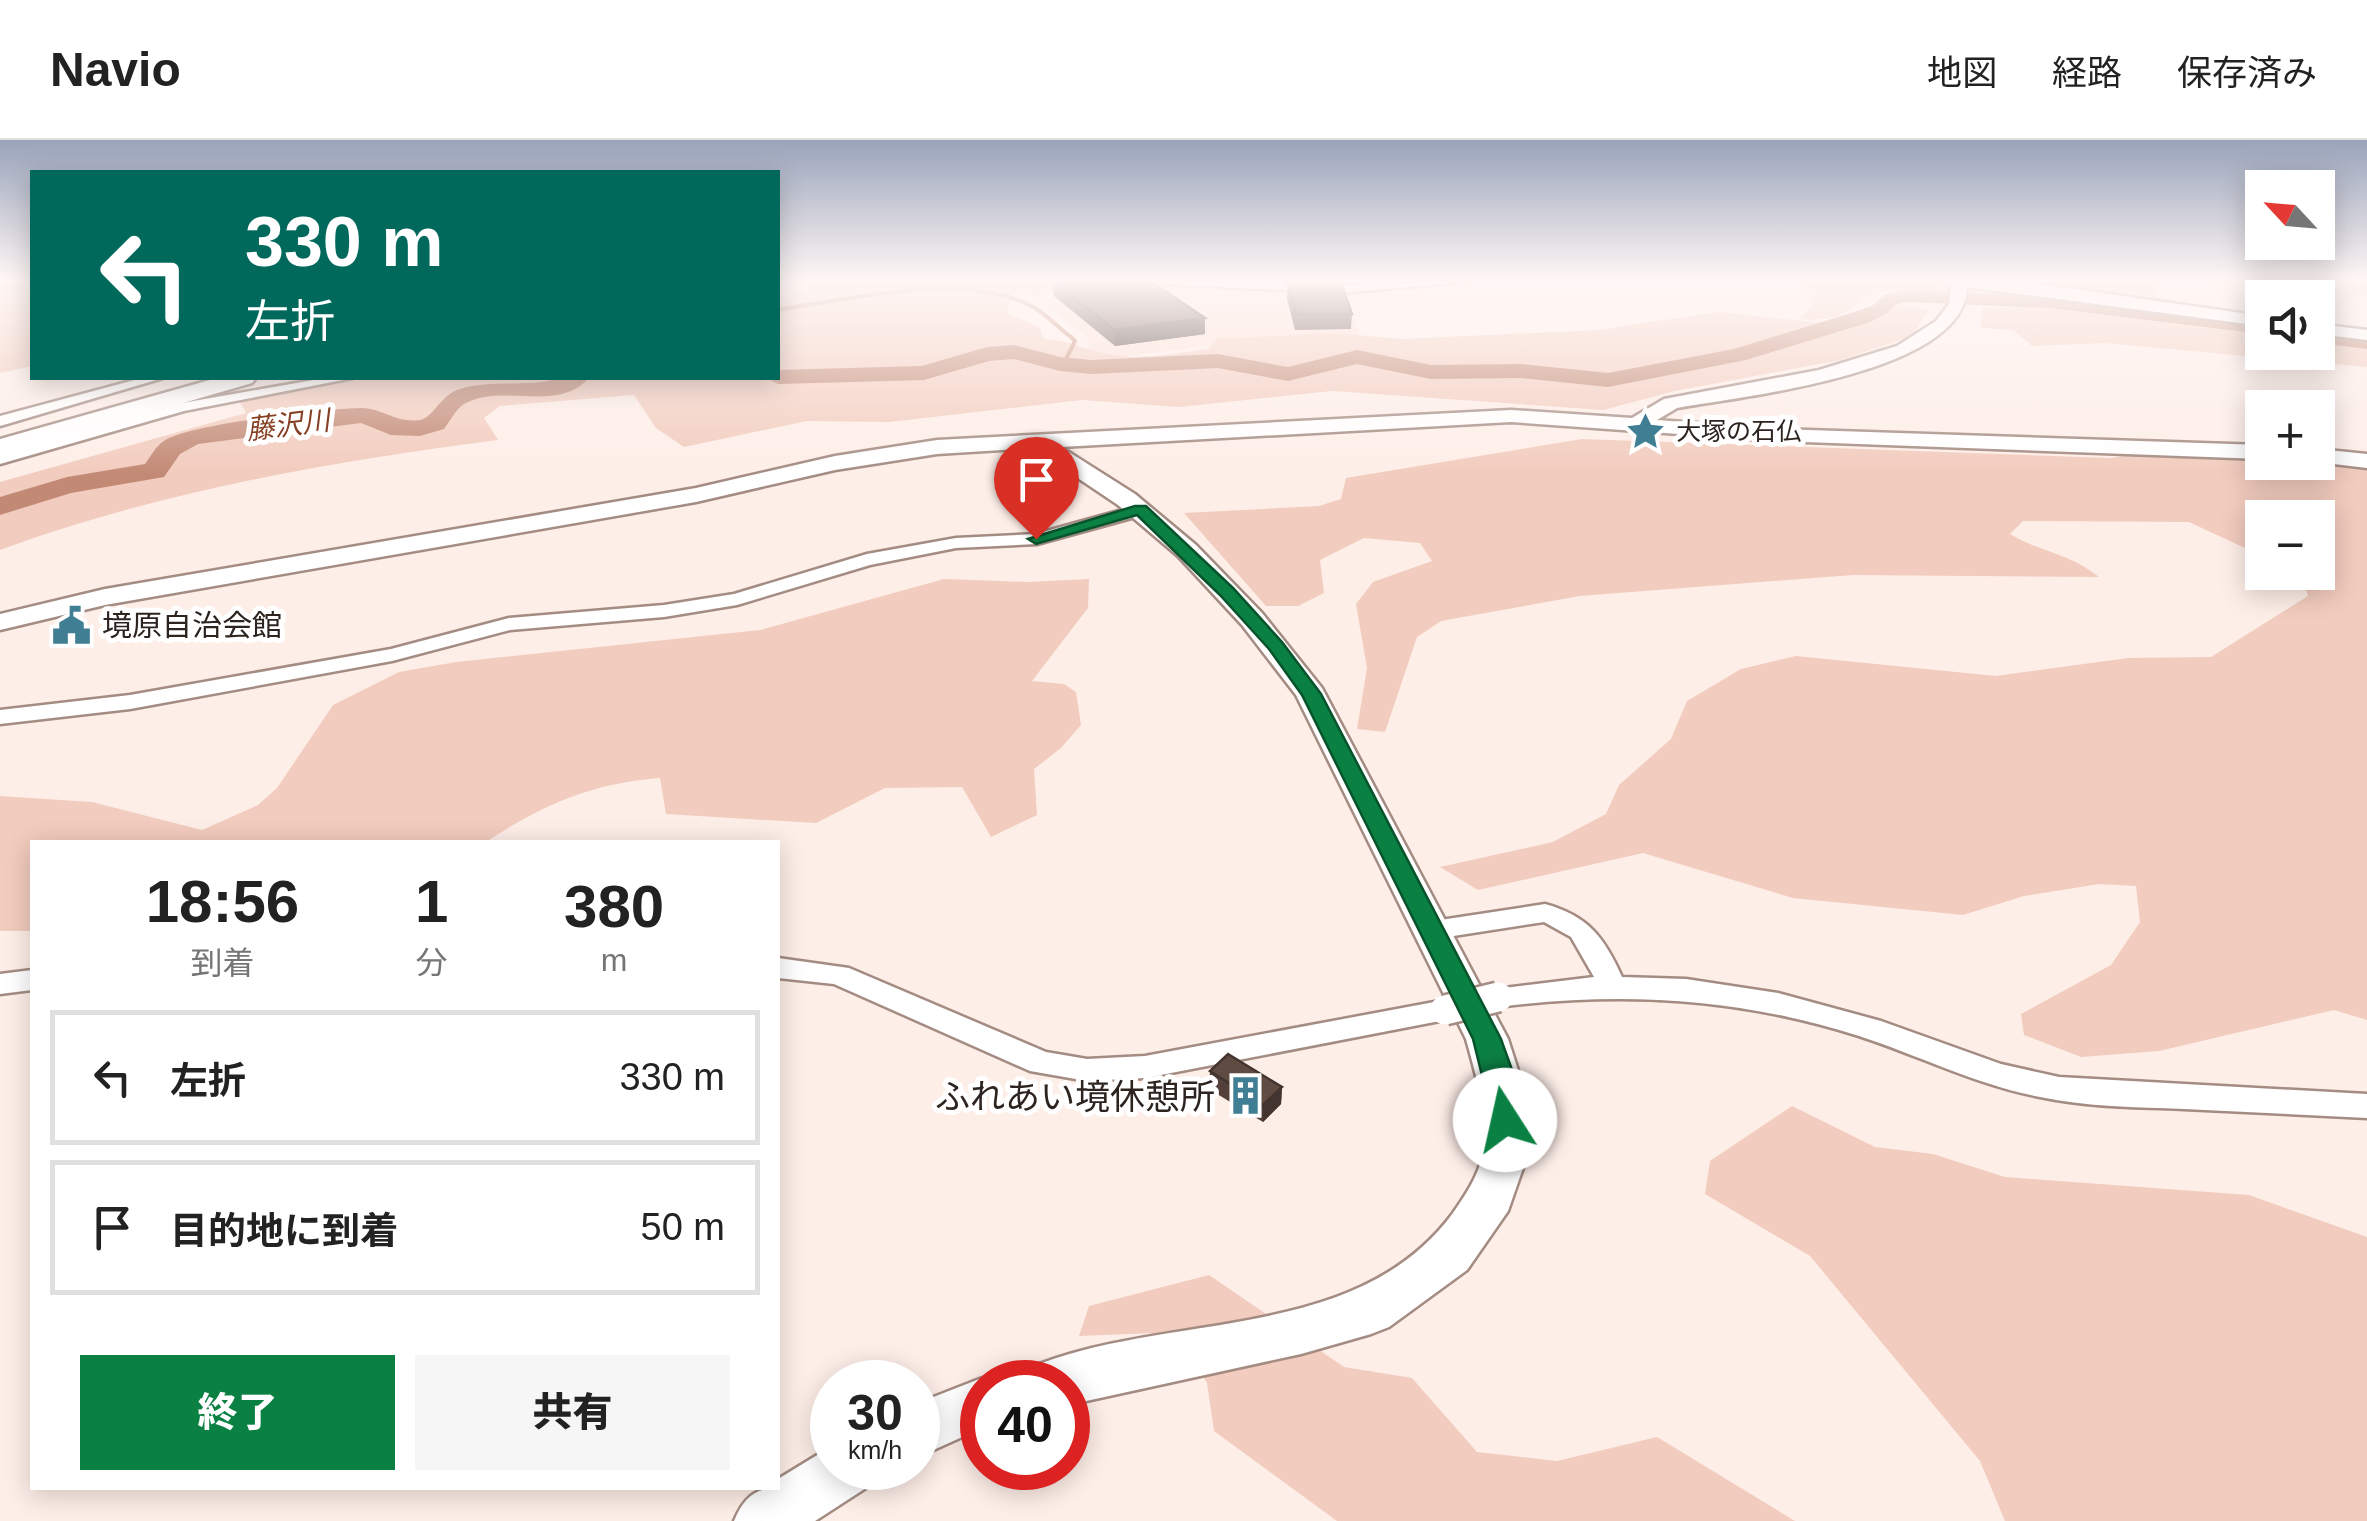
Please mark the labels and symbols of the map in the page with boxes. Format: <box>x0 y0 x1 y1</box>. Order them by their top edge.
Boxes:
north arrow <box>2245 170 2335 260</box>
water label: 藤沢川 <box>244 404 335 446</box>
place icon: 大塚の石仏 <box>1625 410 1667 452</box>
place label: 大塚の石仏 <box>1676 417 1801 445</box>
pin <box>994 437 1079 540</box>
public building icon: 境原自治会館 <box>51 604 93 646</box>
place label: 境原自治会館 <box>102 609 282 642</box>
position arrow <box>1453 1068 1557 1172</box>
building icon: ふれあい境休憩所 <box>1224 1075 1266 1117</box>
place label: ふれあい境休憩所 <box>935 1077 1215 1116</box>
speed limit sign: 40 <box>960 1360 1090 1490</box>

